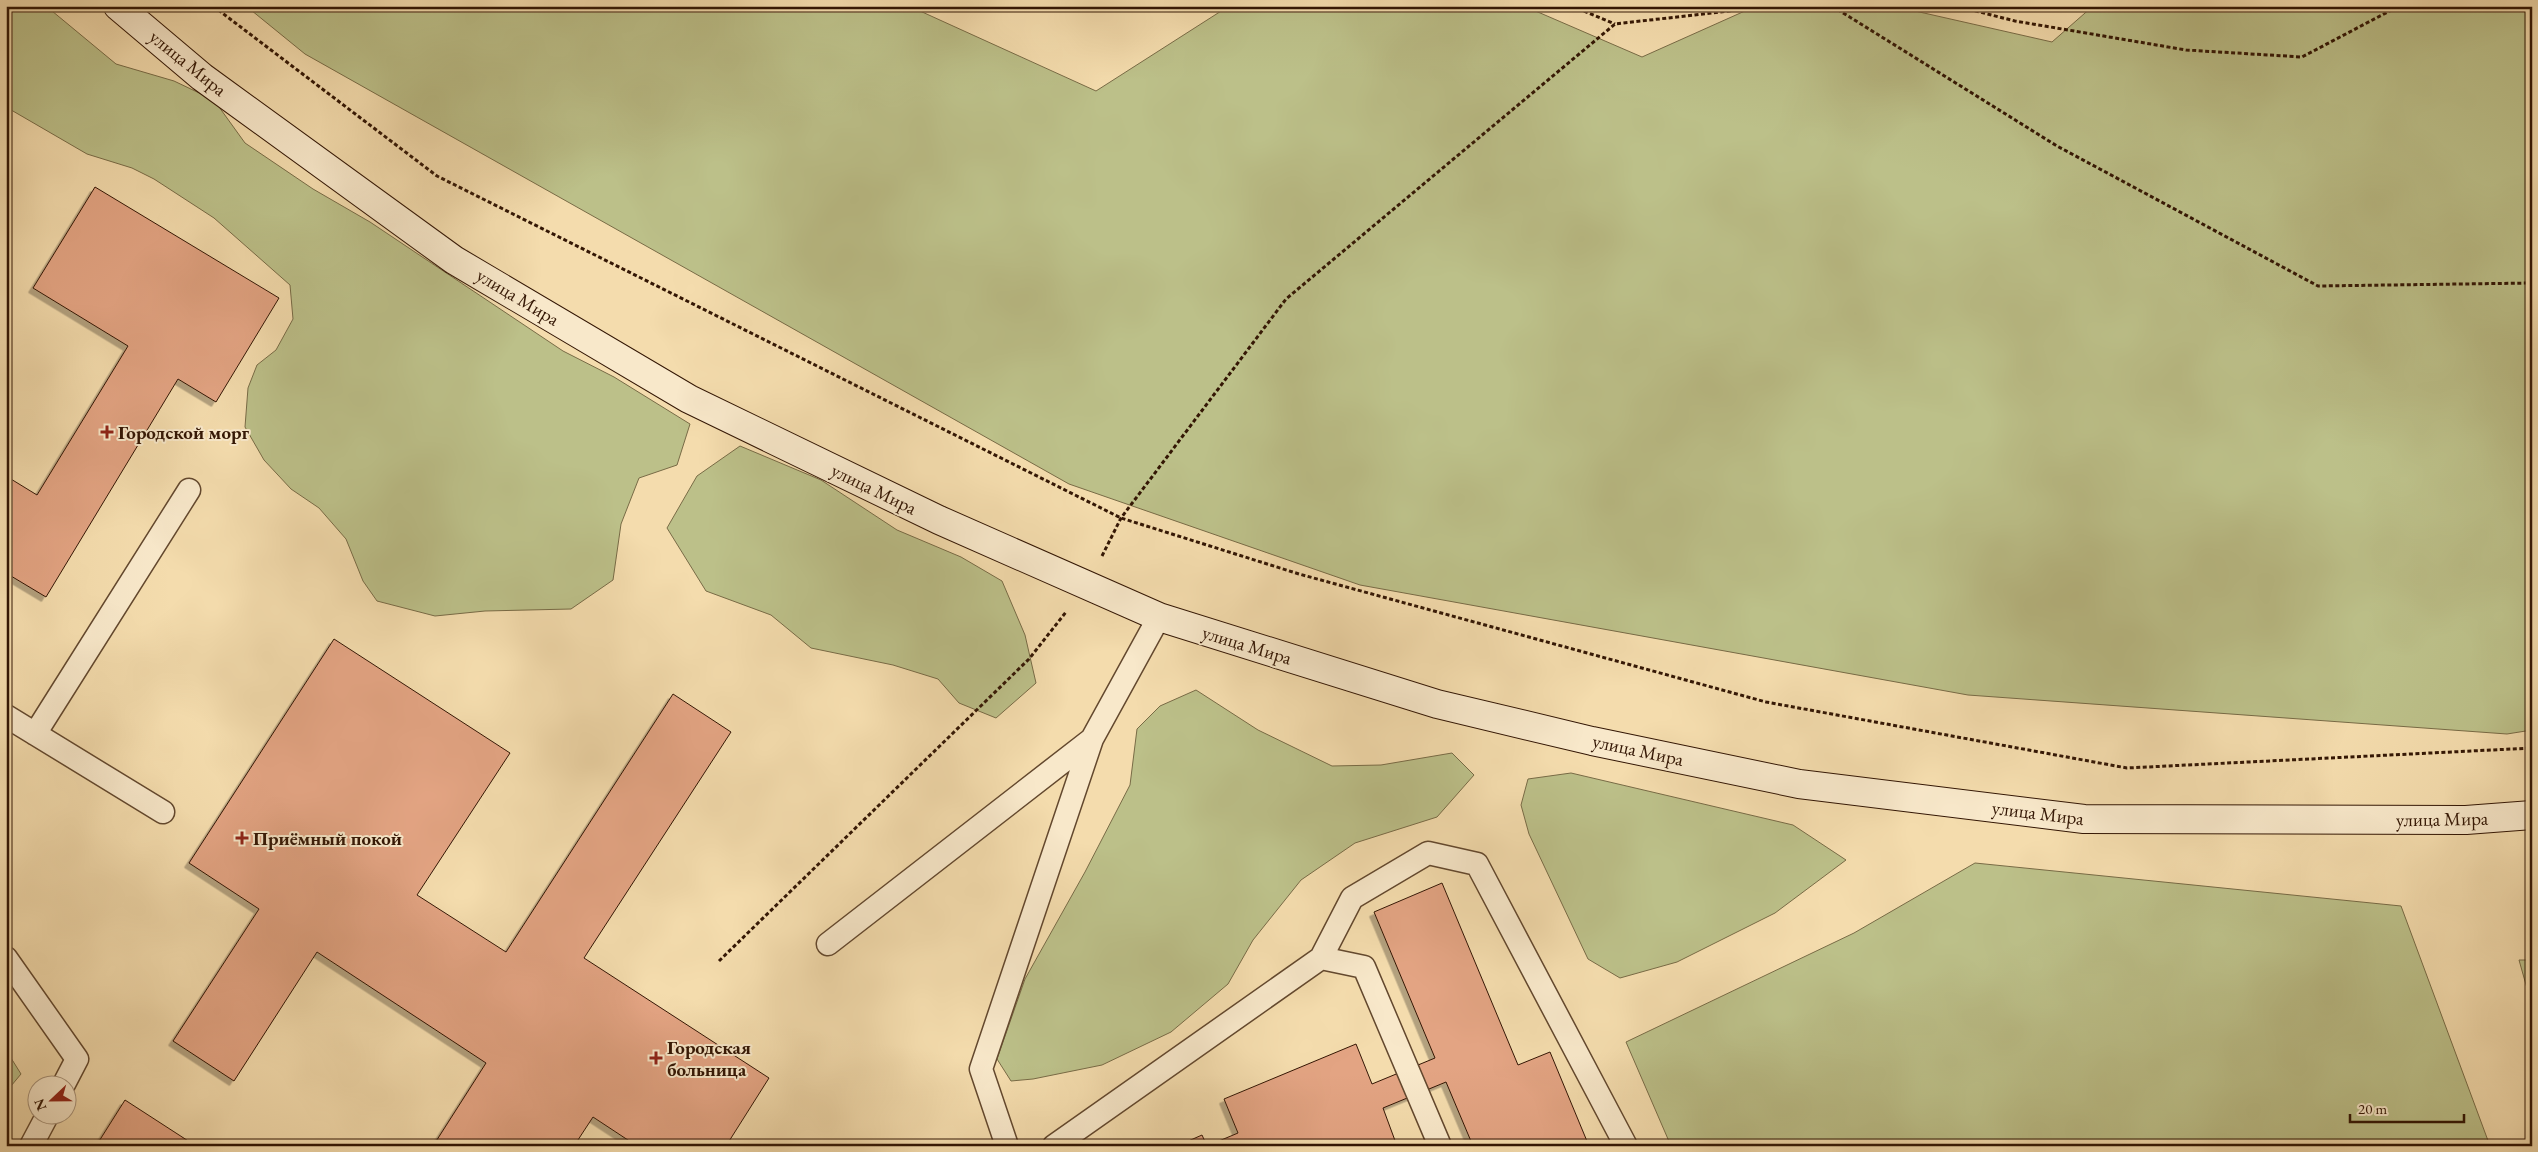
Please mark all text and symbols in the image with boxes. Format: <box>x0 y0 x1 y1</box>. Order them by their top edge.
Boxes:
street label: улица Мира <box>144 24 232 102</box>
street label: улица Мира <box>472 262 564 332</box>
place label: Городской морг <box>118 420 249 445</box>
marker: Городской морг <box>100 425 114 439</box>
street label: улица Мира <box>827 458 921 521</box>
street label: улица Мира <box>1199 620 1295 671</box>
street label: улица Мира <box>1590 728 1686 772</box>
street label: улица Мира <box>1991 795 2086 831</box>
street label: улица Мира <box>2396 806 2489 832</box>
place label: Приёмный покой <box>253 826 402 851</box>
marker: Приёмный покой <box>235 831 249 845</box>
place label: Городская больница <box>667 1035 751 1082</box>
marker: Городская больница <box>649 1051 663 1065</box>
north arrow <box>28 1074 78 1124</box>
scale bar <box>2350 1092 2464 1124</box>
text: N <box>29 1096 50 1113</box>
text: 20 m <box>2358 1099 2387 1118</box>

